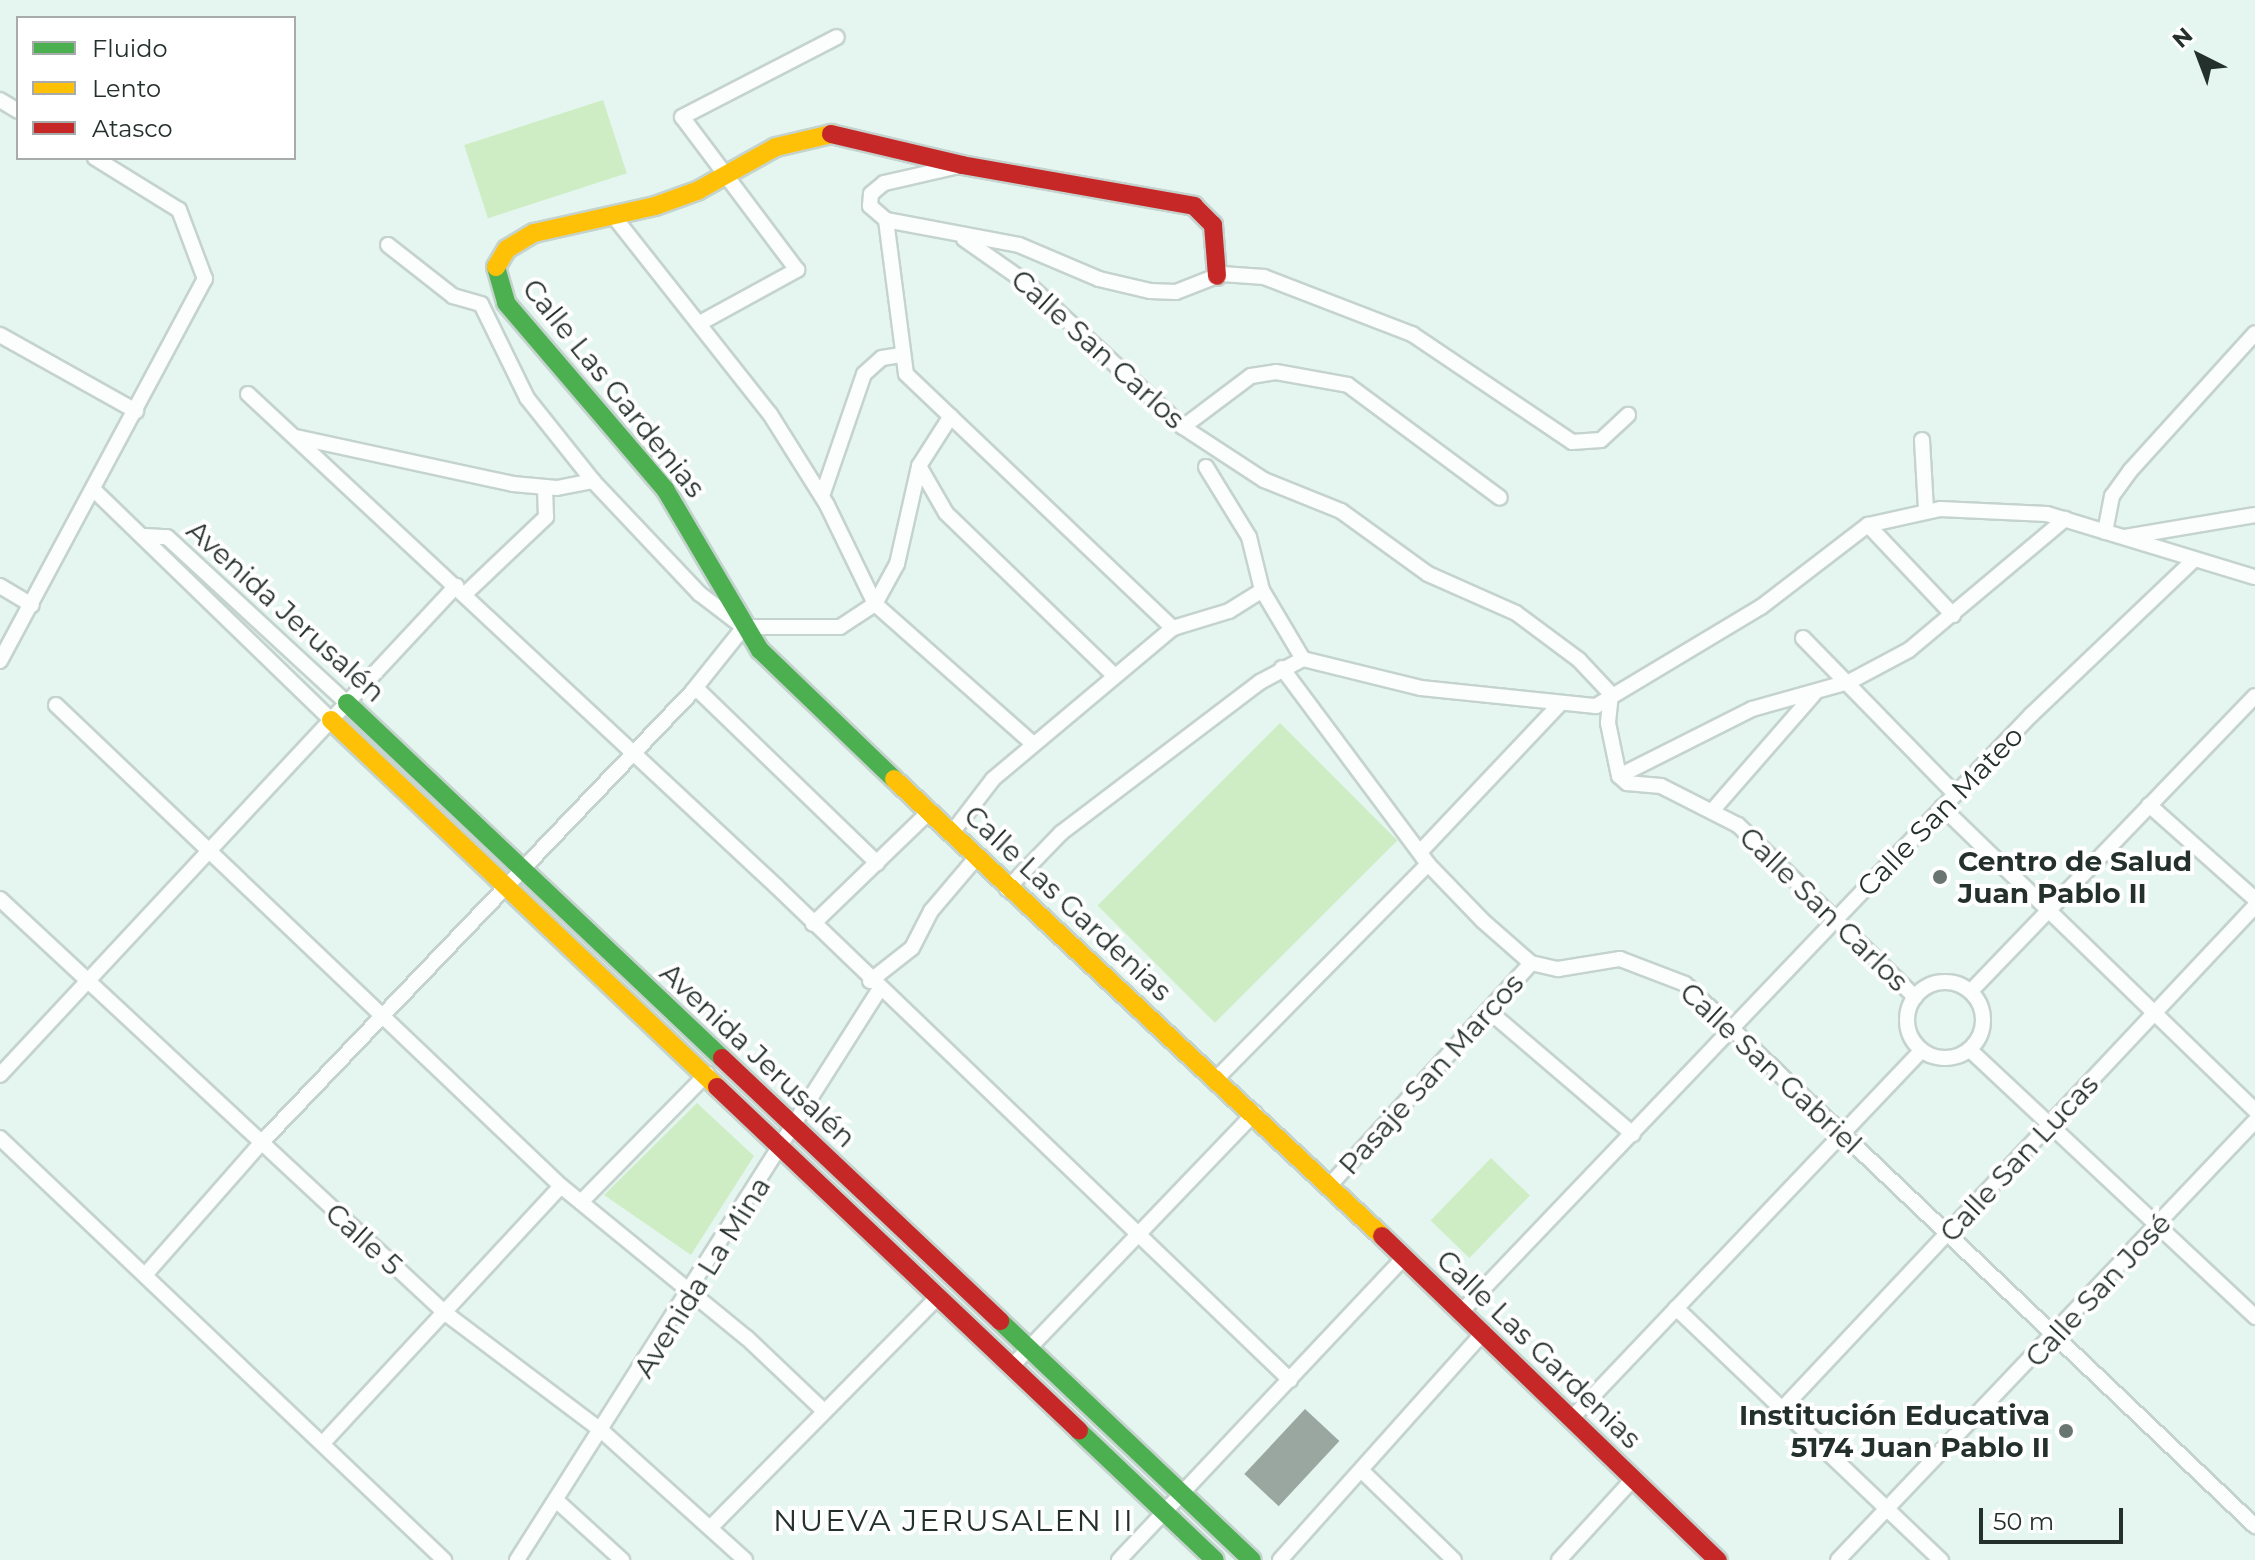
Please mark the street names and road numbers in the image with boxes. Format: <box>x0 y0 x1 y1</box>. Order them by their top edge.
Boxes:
street label: Calle San Carlos <box>1004 262 1192 436</box>
street label: Calle Las Gardenias <box>516 272 712 504</box>
street label: Avenida Jerusalén <box>180 513 392 709</box>
street label: Calle San Mateo <box>1850 719 2030 903</box>
street label: Calle Las Gardenias <box>957 798 1179 1008</box>
street label: Calle San Carlos <box>1733 820 1915 998</box>
street label: Avenida Jerusalén <box>653 956 863 1154</box>
street label: Pasaje San Marcos <box>1332 966 1530 1182</box>
street label: Calle San Gabriel <box>1673 975 1869 1161</box>
street label: Calle San Lucas <box>1933 1067 2105 1249</box>
street label: Avenida La Mina <box>627 1170 777 1384</box>
street label: Calle 5 <box>319 1196 409 1282</box>
street label: Calle San José <box>2018 1206 2178 1374</box>
street label: Calle Las Gardenias <box>1430 1243 1648 1455</box>

